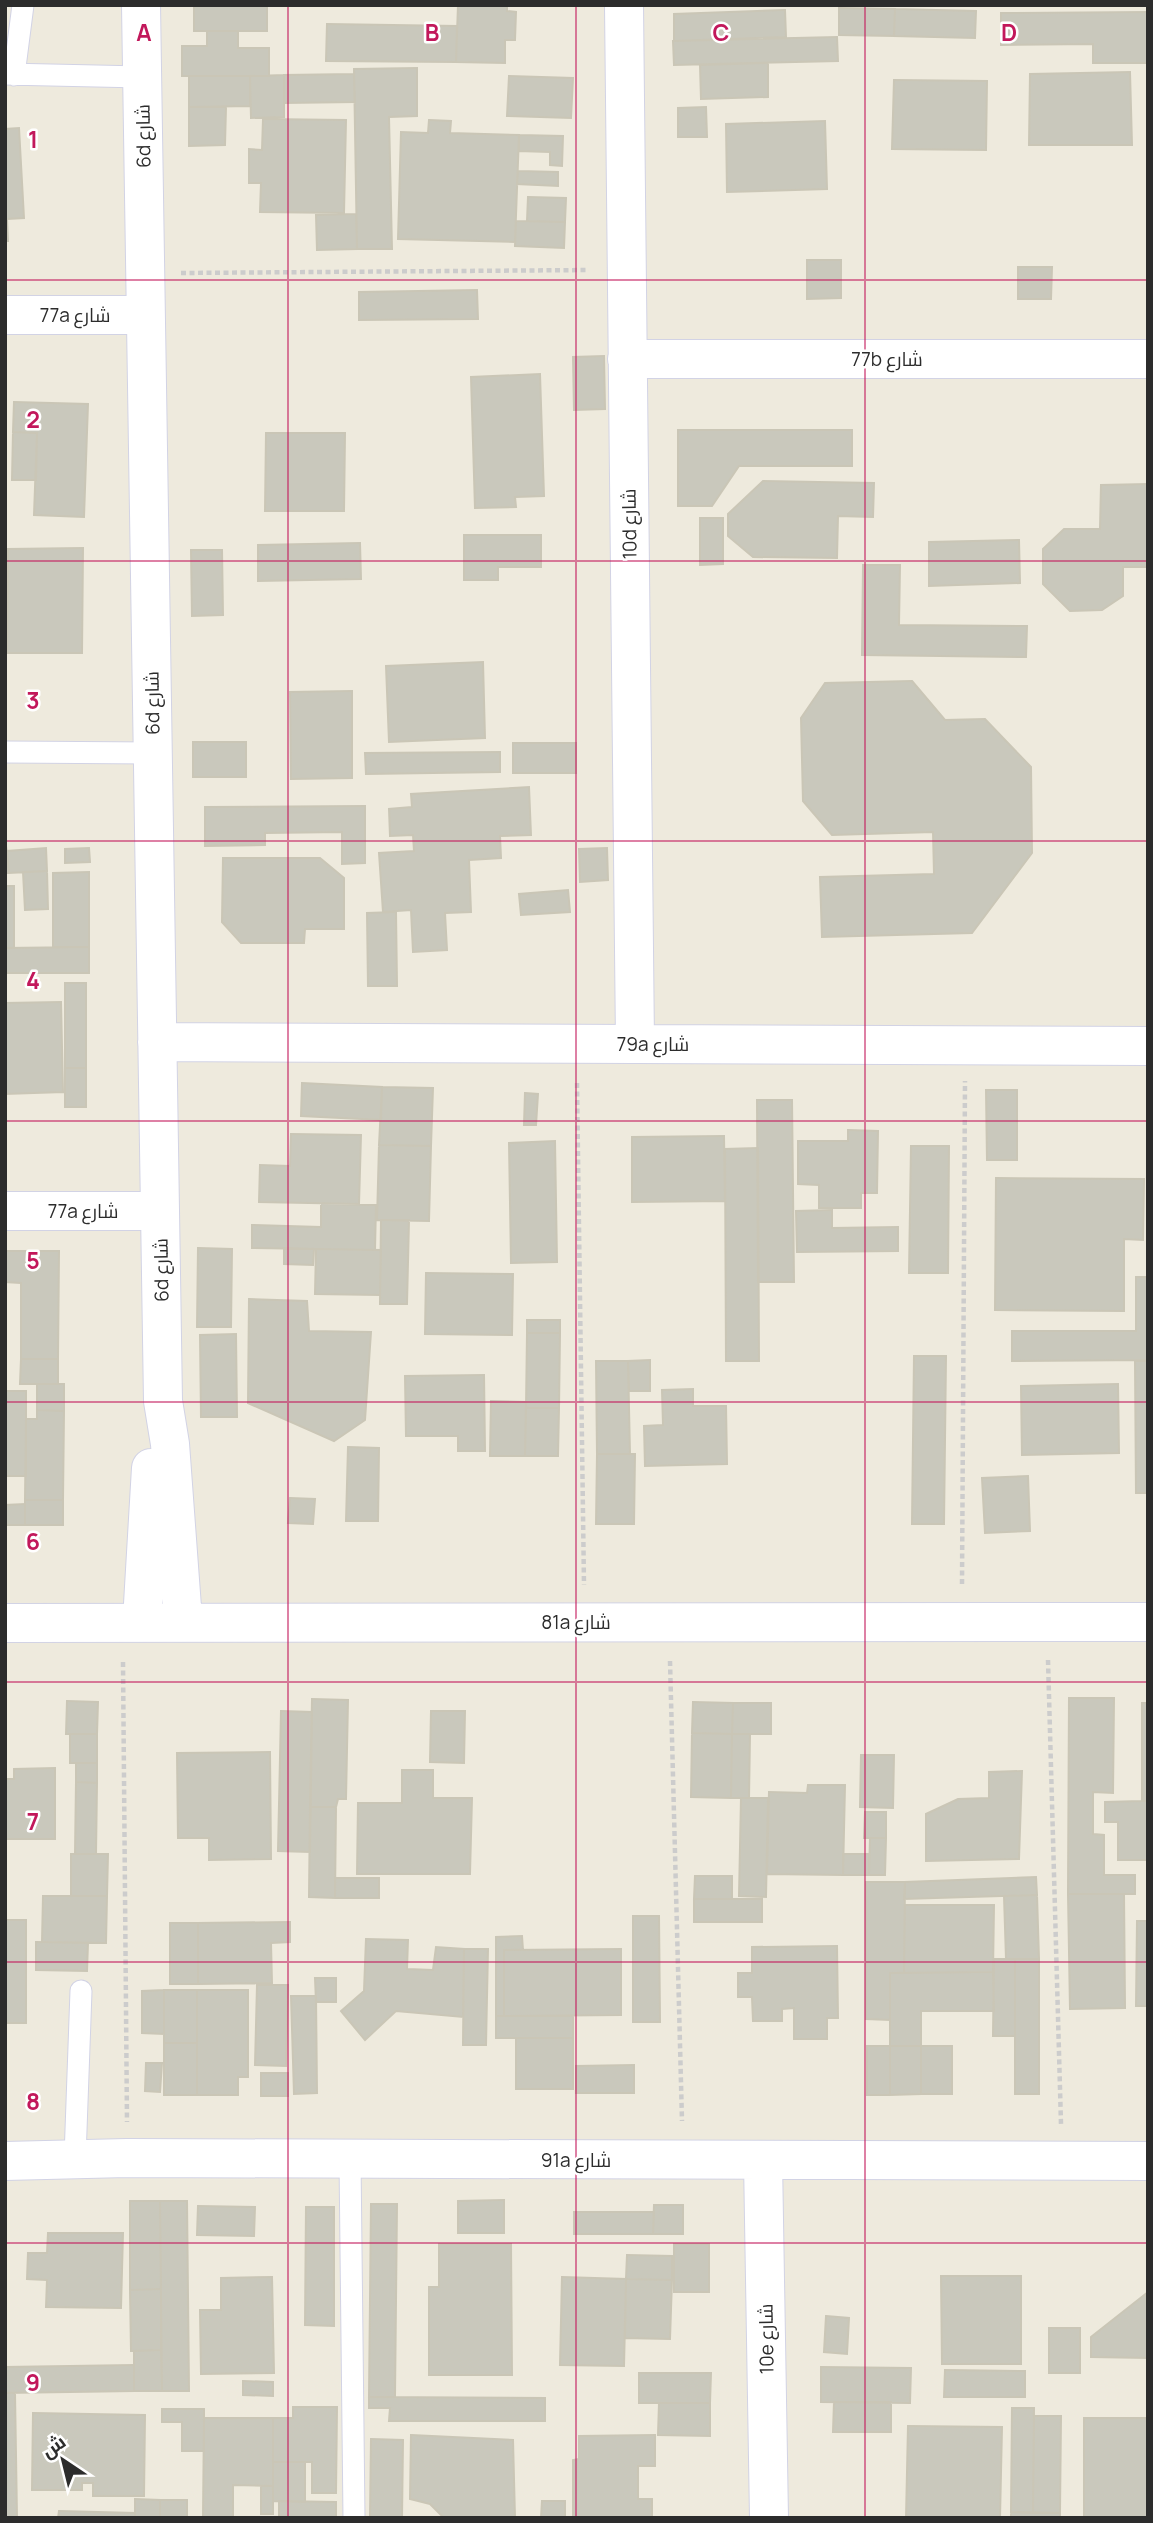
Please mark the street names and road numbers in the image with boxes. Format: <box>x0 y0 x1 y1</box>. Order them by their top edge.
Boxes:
street label: 6d شارع <box>129 104 158 168</box>
street label: 77a شارع <box>40 302 110 329</box>
street label: 77b شارع <box>851 346 923 373</box>
street label: 10d شارع <box>615 488 644 560</box>
street label: 6d شارع <box>138 671 167 735</box>
street label: 79a شارع <box>617 1031 689 1058</box>
street label: 77a شارع <box>48 1198 118 1225</box>
street label: 6d شارع <box>147 1238 176 1302</box>
street label: 81a شارع <box>541 1609 611 1636</box>
street label: 91a شارع <box>541 2147 611 2174</box>
street label: 10e شارع <box>752 2303 781 2375</box>

